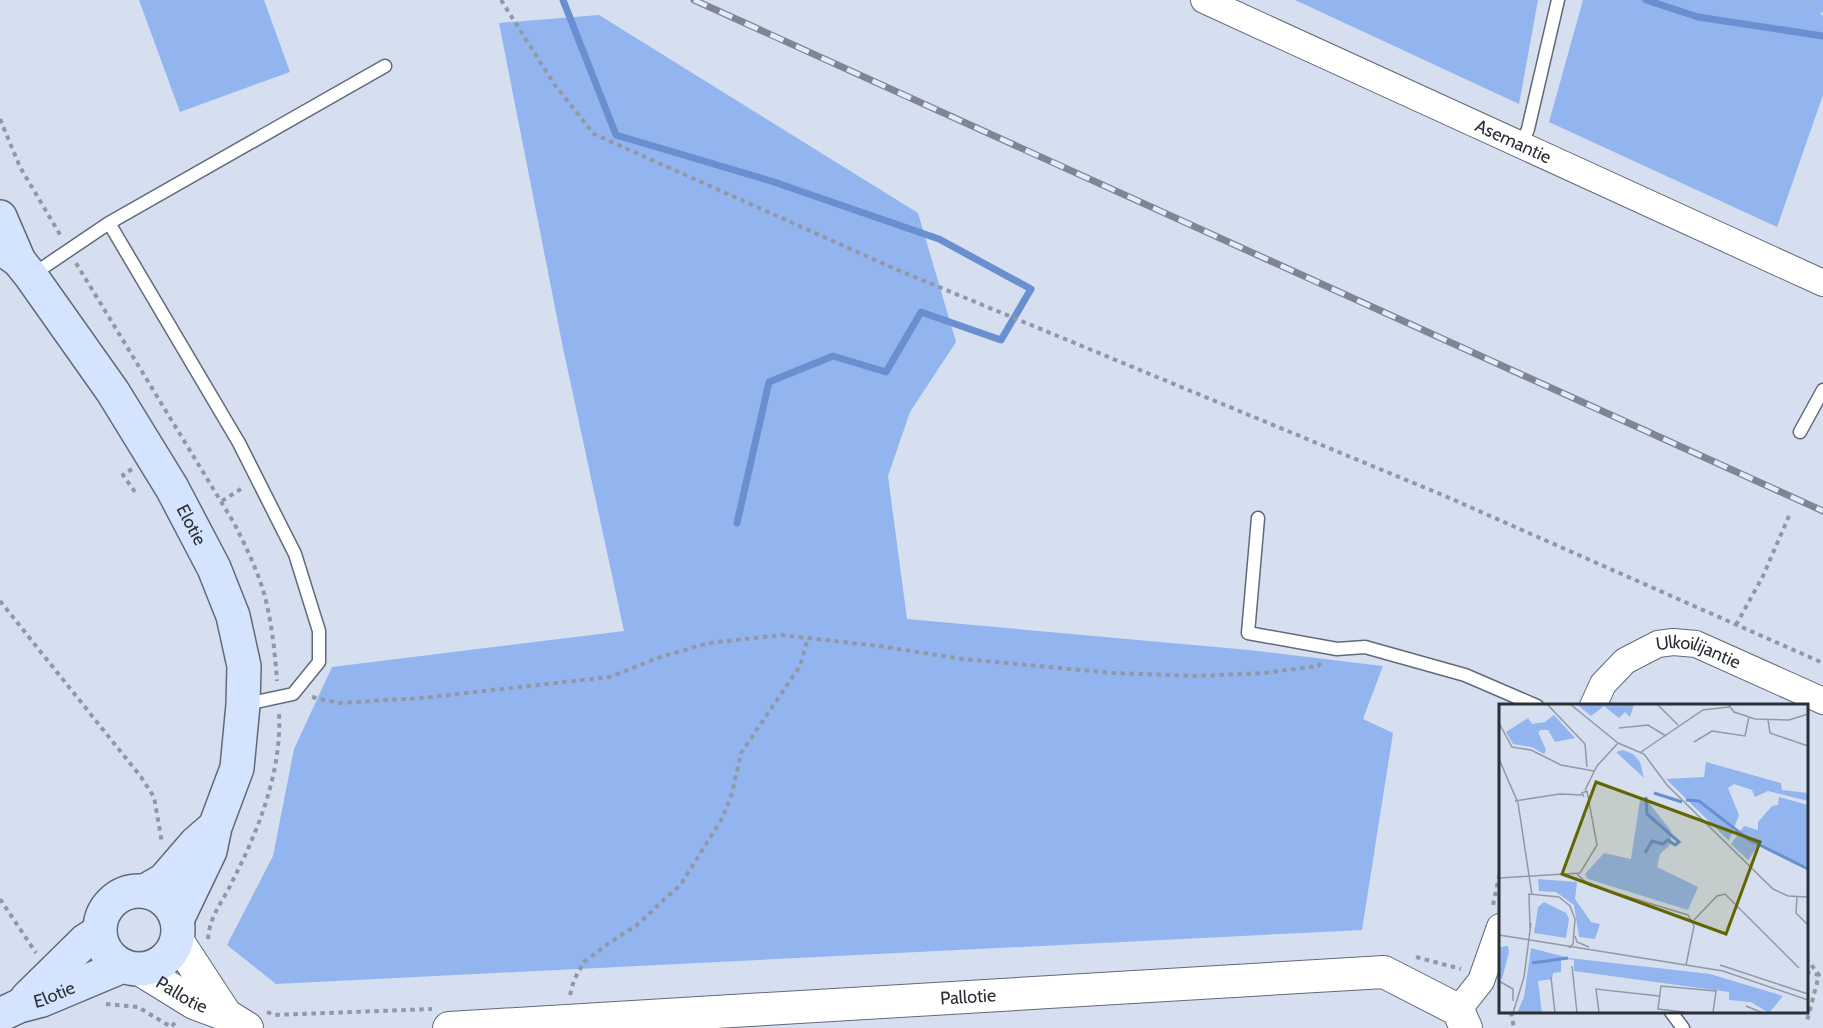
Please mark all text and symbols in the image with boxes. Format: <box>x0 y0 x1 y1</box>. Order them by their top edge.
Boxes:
street label: Asemantie <box>1472 114 1555 168</box>
street label: Elotie <box>172 501 211 549</box>
street label: Ulkoilijantie <box>1654 631 1744 674</box>
inset map <box>1499 704 1808 1013</box>
street label: Pallotie <box>152 971 210 1018</box>
street label: Elotie <box>31 976 78 1013</box>
street label: Pallotie <box>939 984 997 1010</box>

